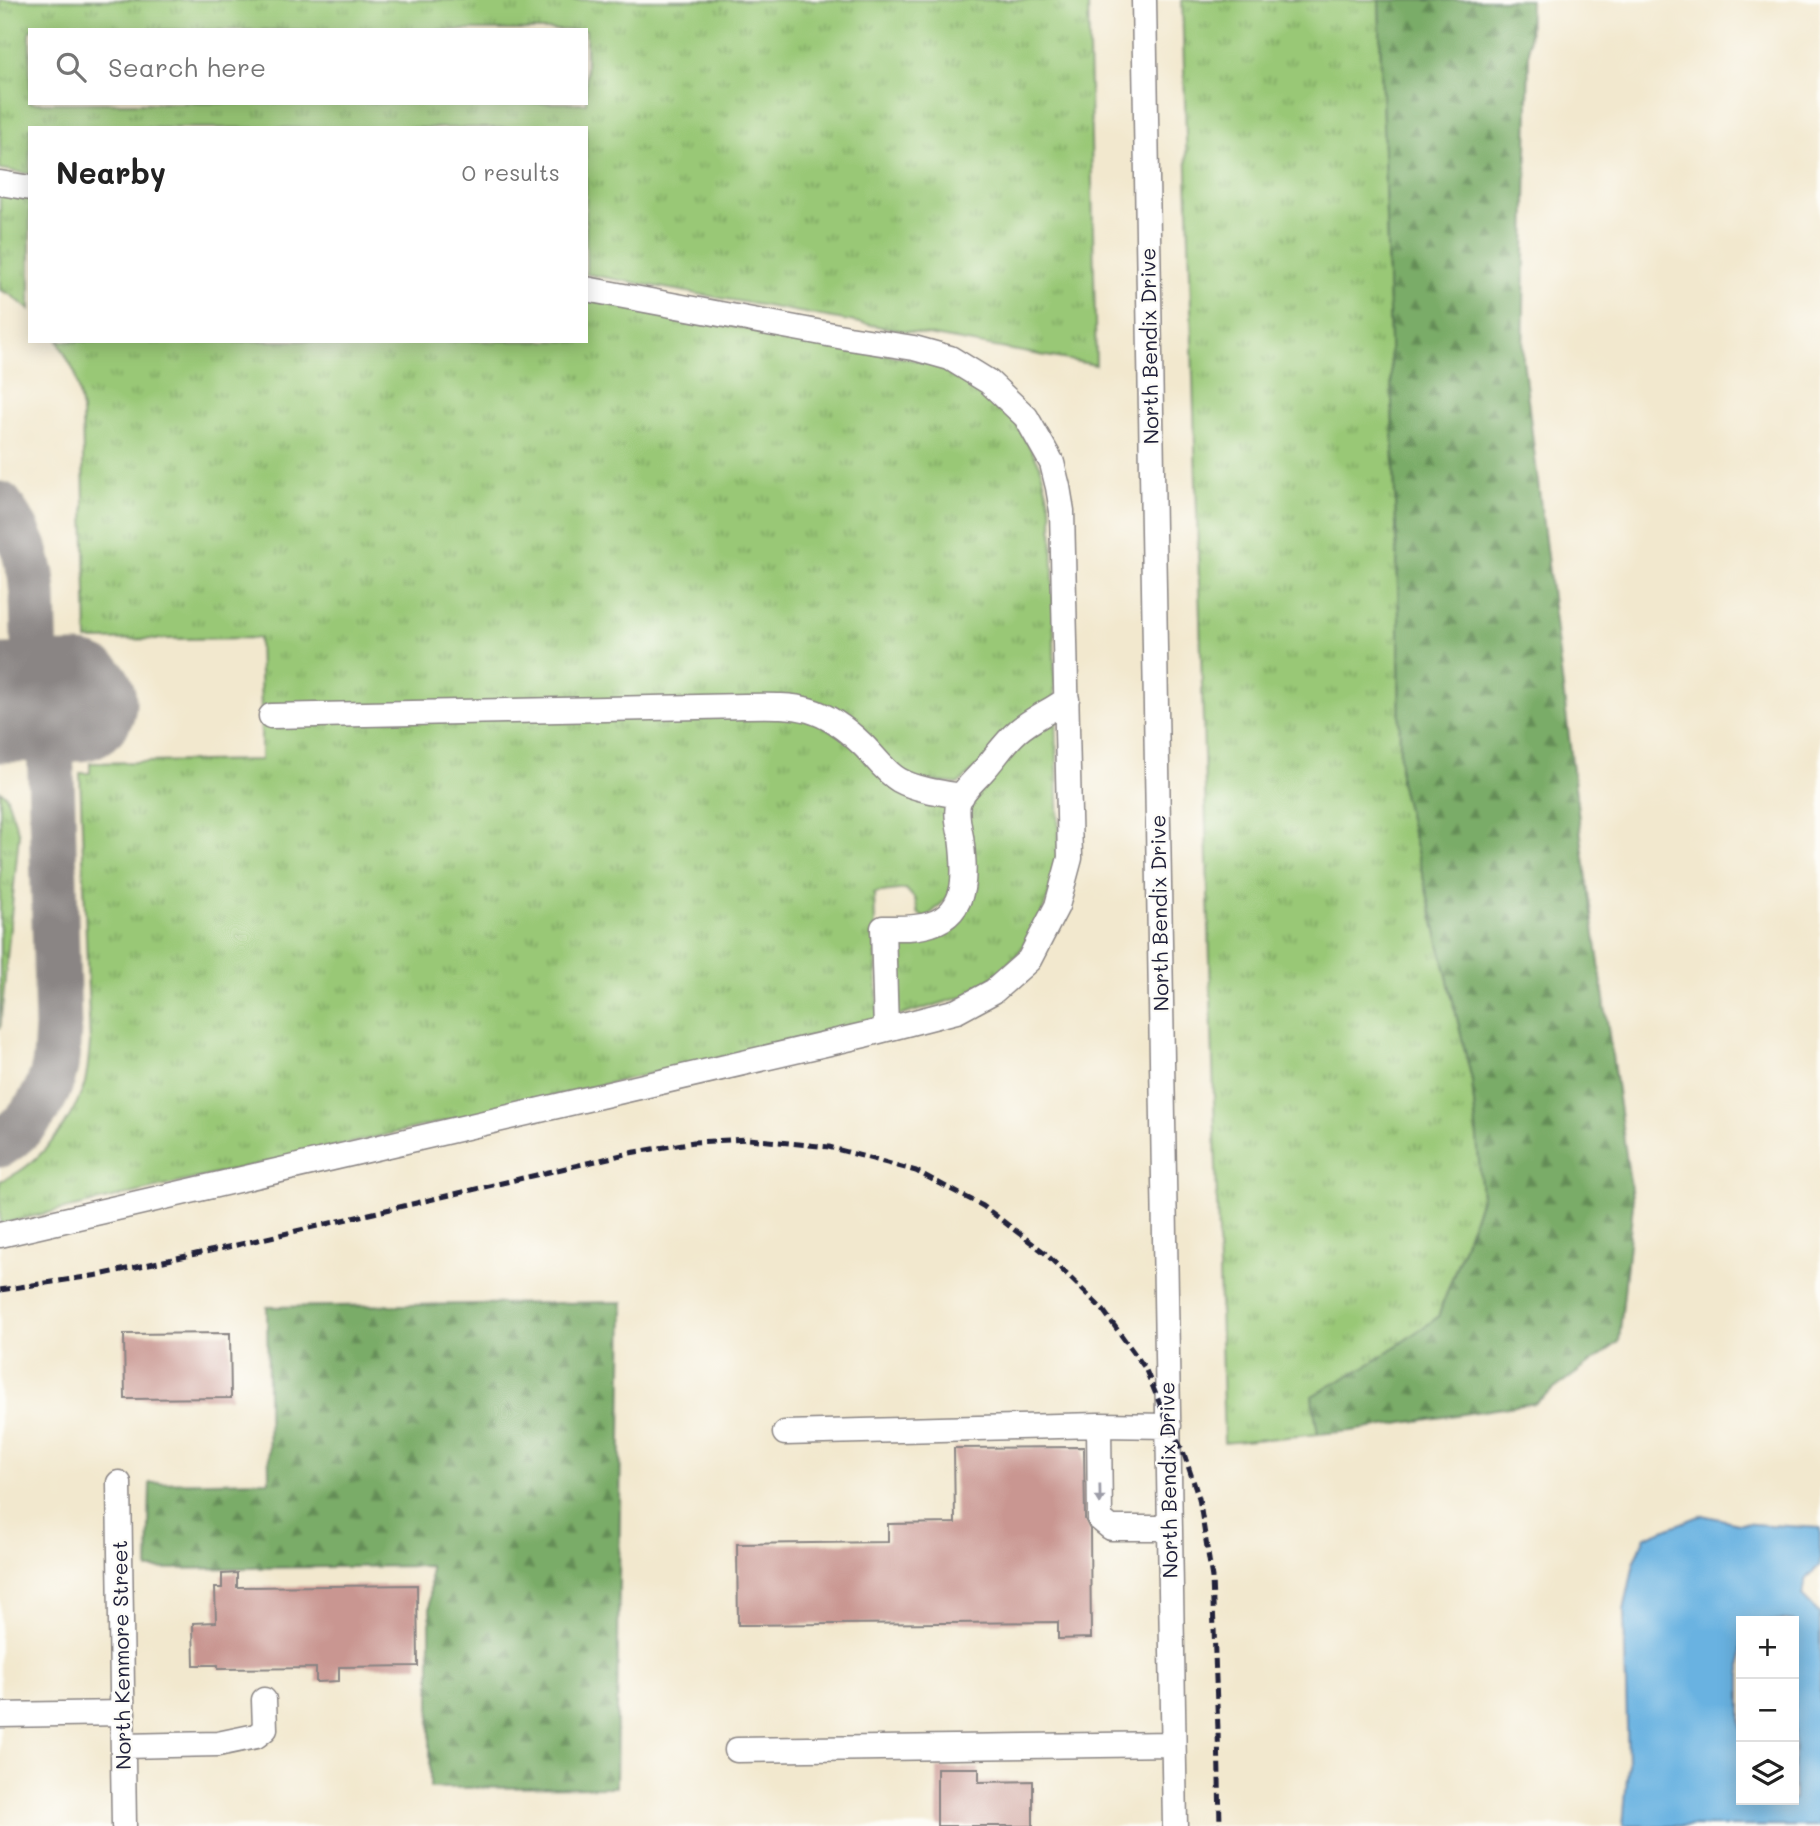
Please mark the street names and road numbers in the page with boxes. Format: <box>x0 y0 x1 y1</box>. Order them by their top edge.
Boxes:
street label: North Bendix Drive <box>1133 247 1164 445</box>
street label: North Bendix Drive <box>1143 814 1174 1012</box>
street label: North Bendix Drive <box>1152 1381 1183 1579</box>
street label: North Kenmore Street <box>105 1540 136 1770</box>

